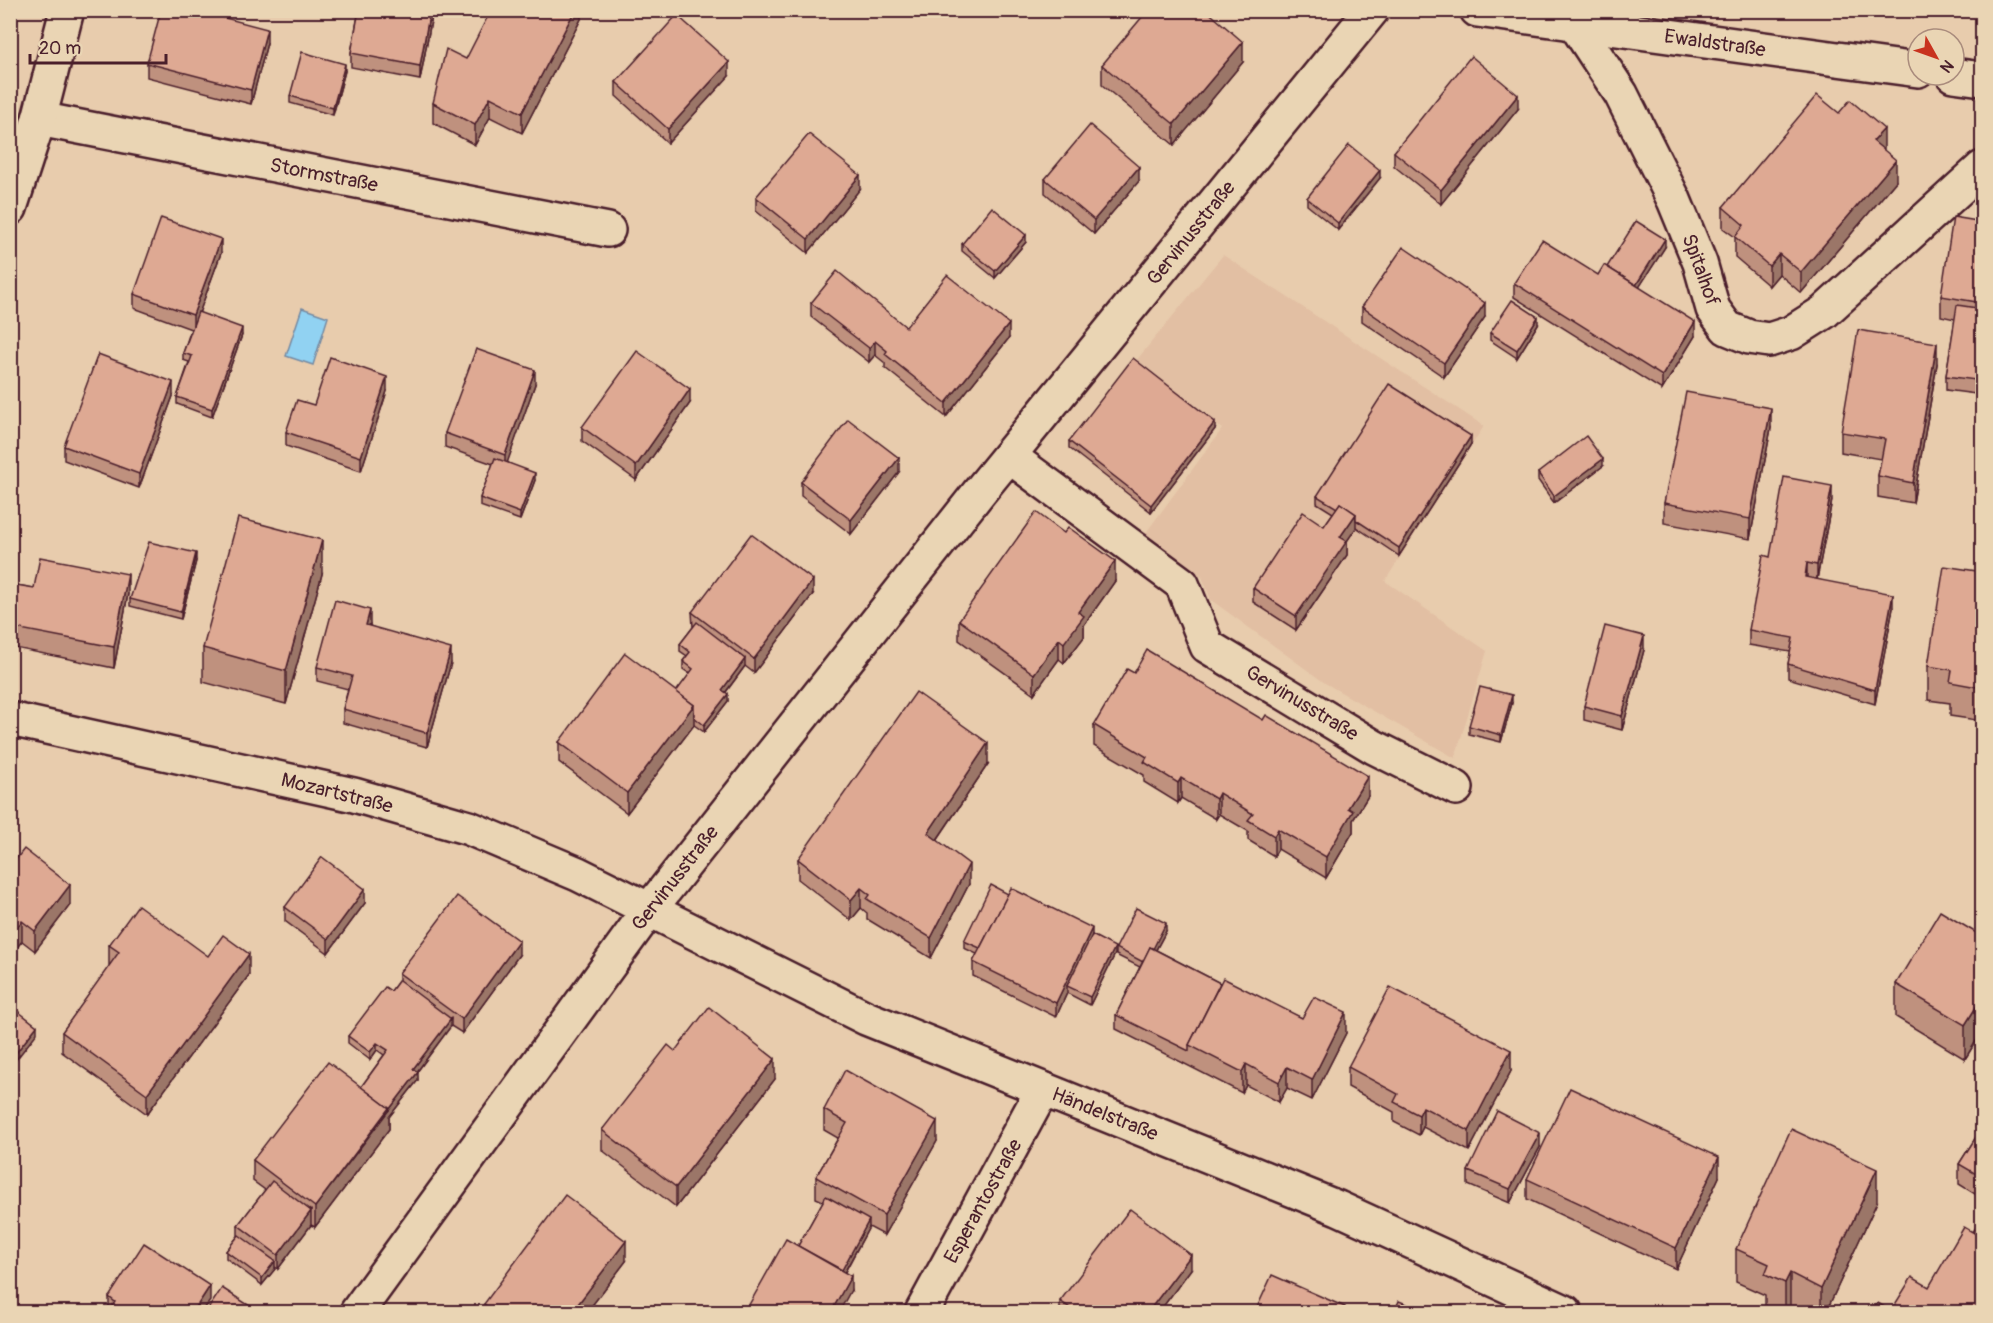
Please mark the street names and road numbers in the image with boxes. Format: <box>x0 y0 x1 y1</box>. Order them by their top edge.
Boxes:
street label: Ewaldstraße <box>1663 24 1767 62</box>
street label: Stormstraße <box>268 152 380 198</box>
street label: Gervinusstraße <box>1141 176 1241 290</box>
street label: Spitalhof <box>1676 230 1726 310</box>
street label: Gervinusstraße <box>1241 660 1363 747</box>
street label: Mozartstraße <box>279 767 396 819</box>
street label: Gervinusstraße <box>626 820 724 936</box>
street label: Händelstraße <box>1048 1081 1162 1147</box>
street label: Esperantostraße <box>938 1134 1028 1268</box>

